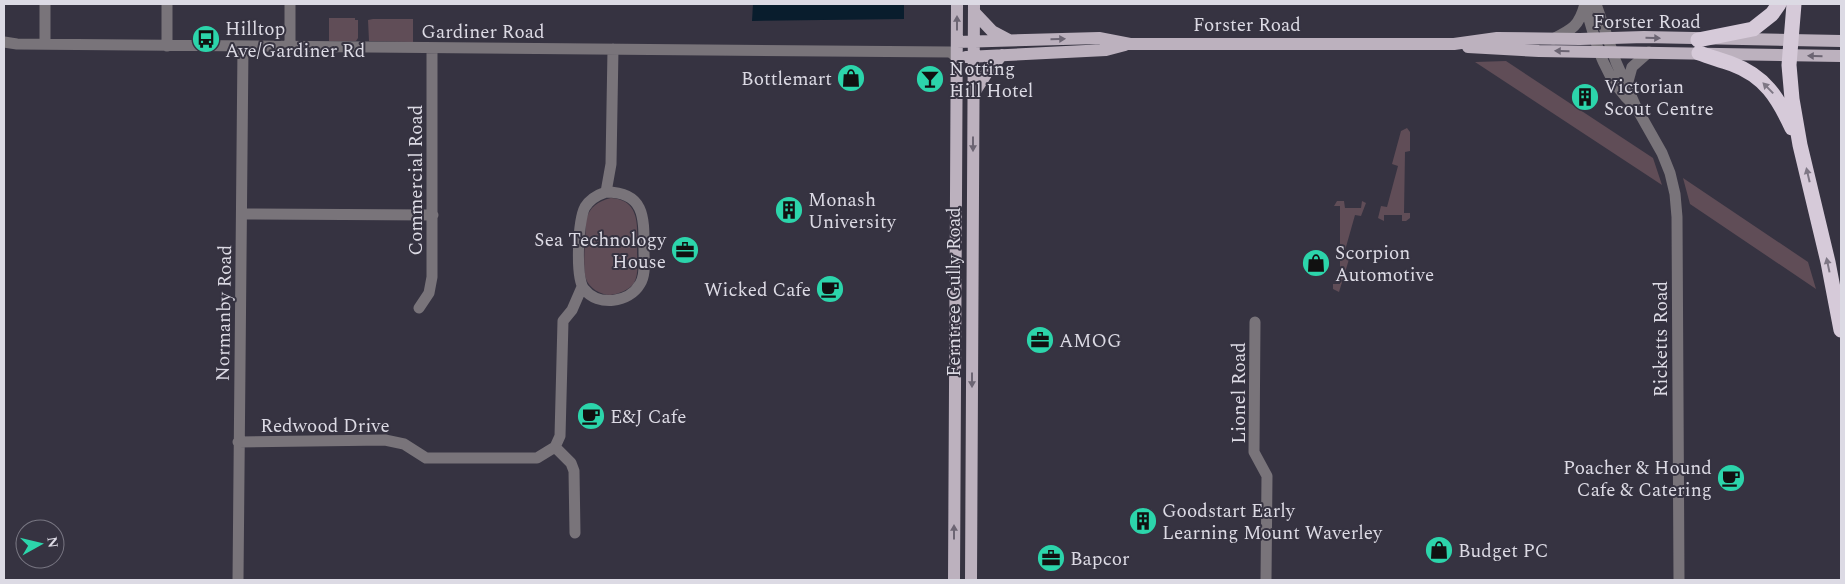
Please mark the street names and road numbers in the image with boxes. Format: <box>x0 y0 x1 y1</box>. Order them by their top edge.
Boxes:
street label: Forster Road <box>1593 8 1701 37</box>
street label: Forster Road <box>1193 11 1301 40</box>
street label: Gardiner Road <box>421 18 545 47</box>
street label: Commercial Road <box>402 105 431 255</box>
street label: Ferntree Gully Road <box>940 207 969 377</box>
street label: Normanby Road <box>209 244 240 382</box>
street label: Ricketts Road <box>1647 281 1676 397</box>
street label: Lionel Road <box>1225 342 1254 444</box>
street label: Redwood Drive <box>260 412 390 441</box>

